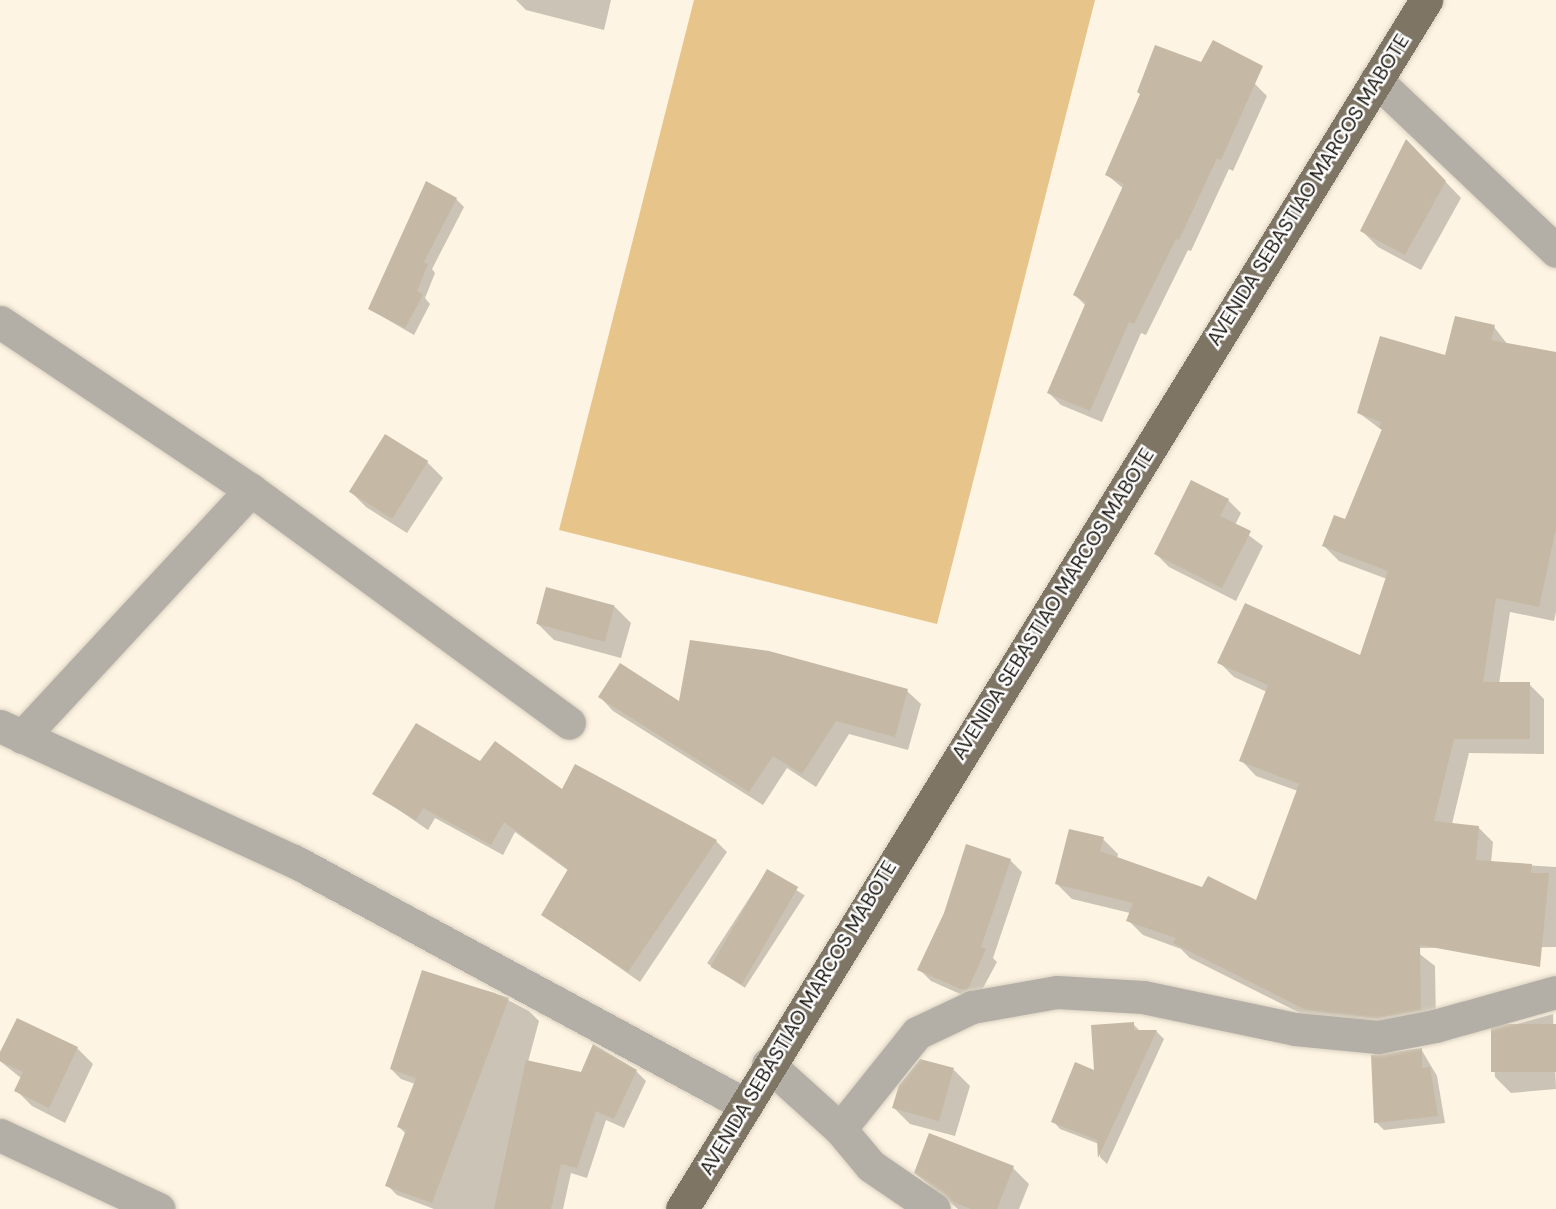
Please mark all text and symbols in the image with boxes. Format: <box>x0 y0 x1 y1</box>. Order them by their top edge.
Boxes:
street label: AVENIDA SEBASTIAO MARCOS MABOTE <box>1202 30 1414 350</box>
street label: AVENIDA SEBASTIAO MARCOS MABOTE <box>947 444 1159 764</box>
street label: AVENIDA SEBASTIAO MARCOS MABOTE <box>694 856 902 1180</box>

